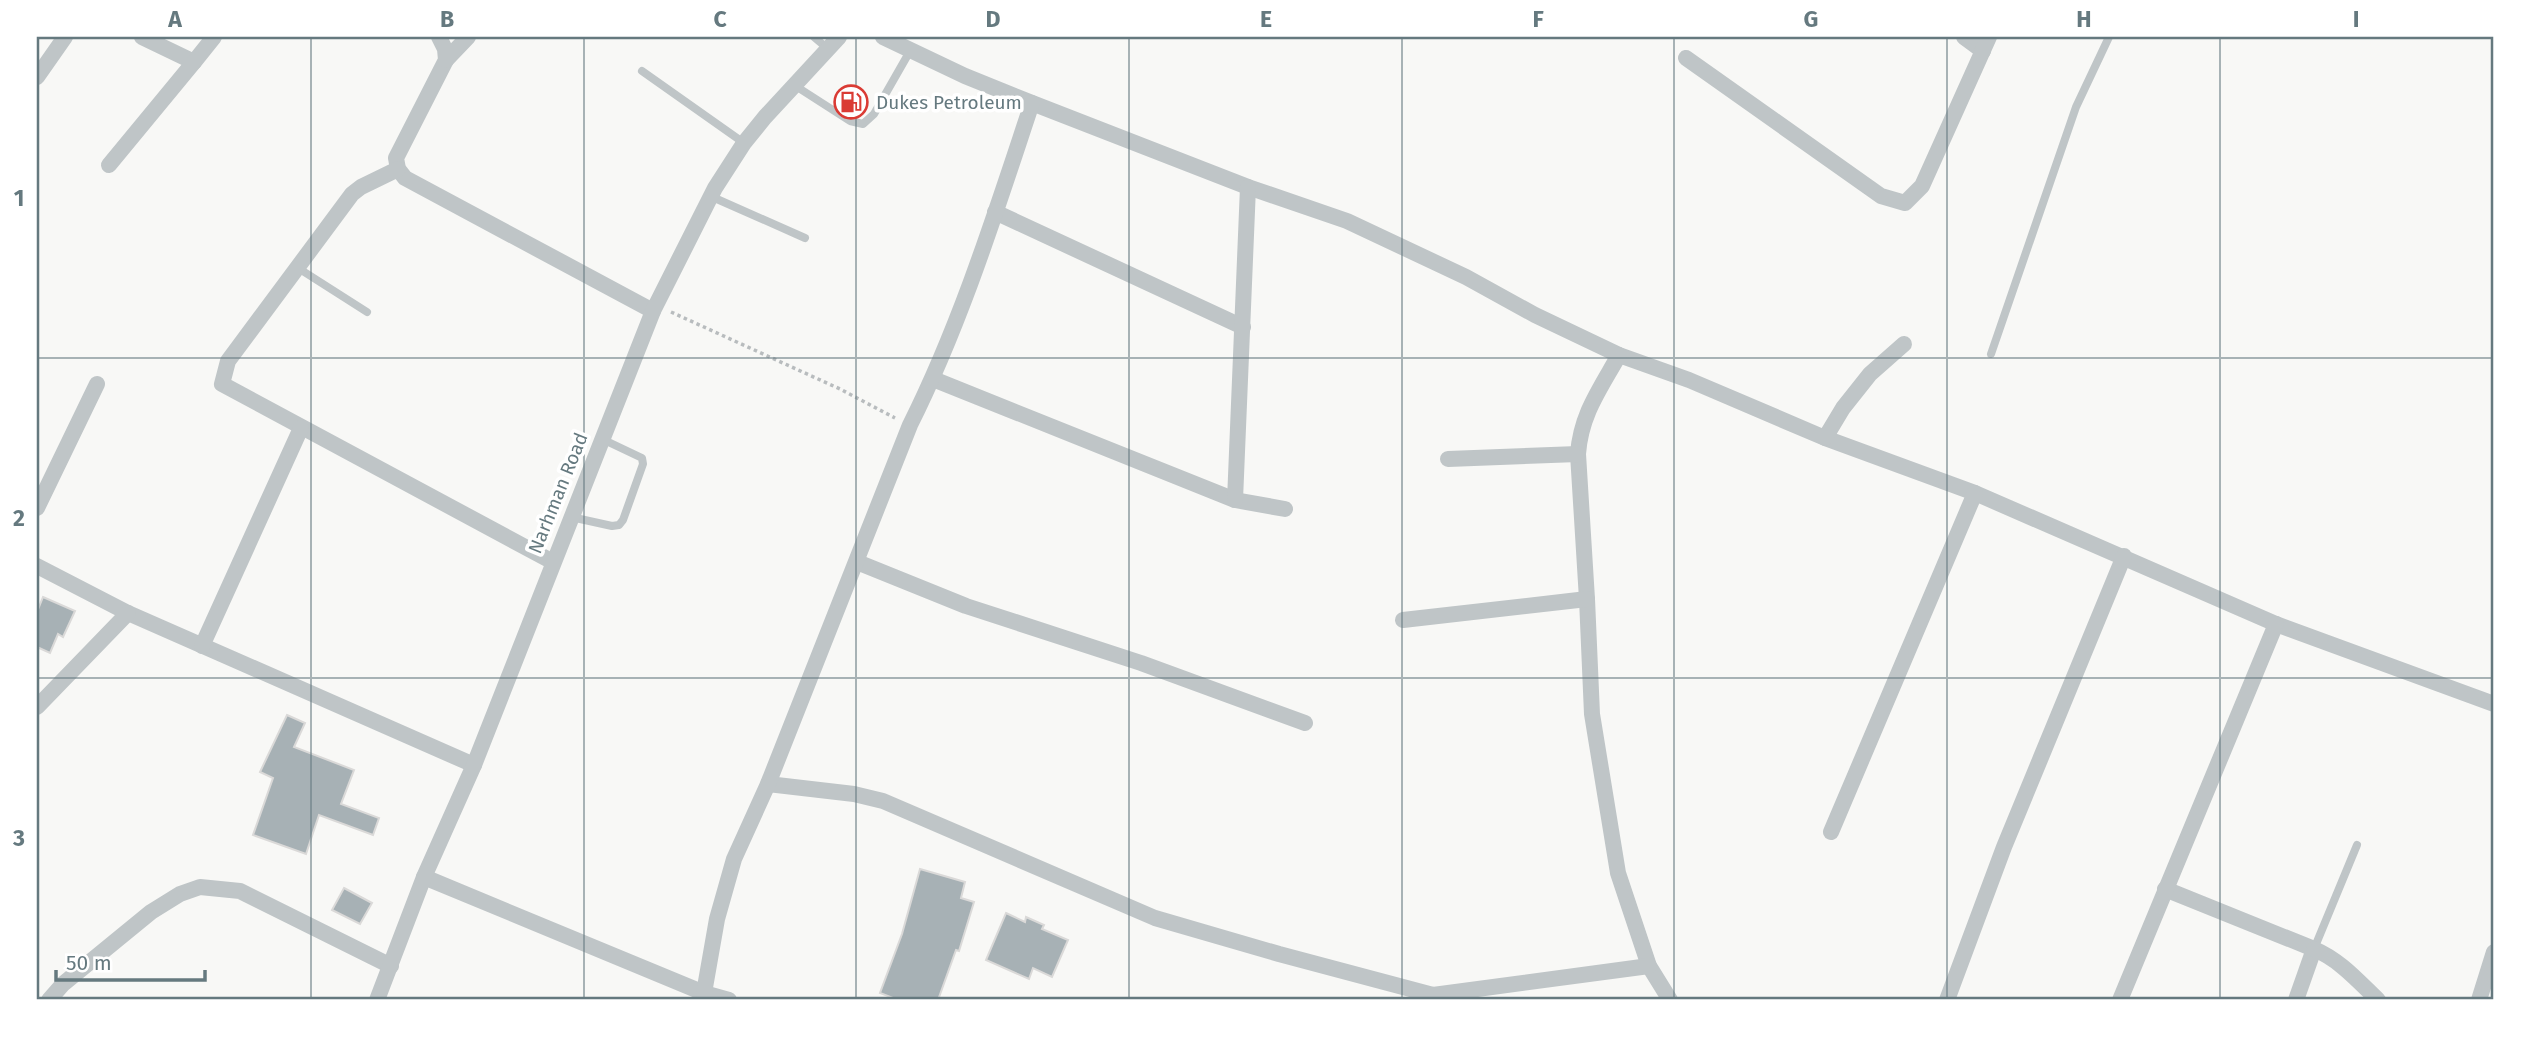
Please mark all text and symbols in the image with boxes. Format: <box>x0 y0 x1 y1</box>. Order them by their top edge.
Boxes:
text: A <box>167 5 182 33</box>
text: B <box>440 5 454 33</box>
text: C <box>713 5 727 33</box>
text: D <box>986 5 1001 33</box>
text: E <box>1260 5 1272 33</box>
text: F <box>1532 5 1544 33</box>
text: G <box>1804 5 1818 33</box>
text: H <box>2076 5 2092 33</box>
text: I <box>2353 5 2359 33</box>
fuel station icon: Dukes Petroleum <box>832 83 870 121</box>
place label: Dukes Petroleum <box>876 91 1022 114</box>
text: 1 <box>14 184 24 212</box>
street label: Narhman Road <box>523 429 593 557</box>
text: 2 <box>13 504 25 532</box>
text: 3 <box>12 824 25 852</box>
scale bar <box>56 939 205 983</box>
text: 50 m <box>66 950 112 976</box>

